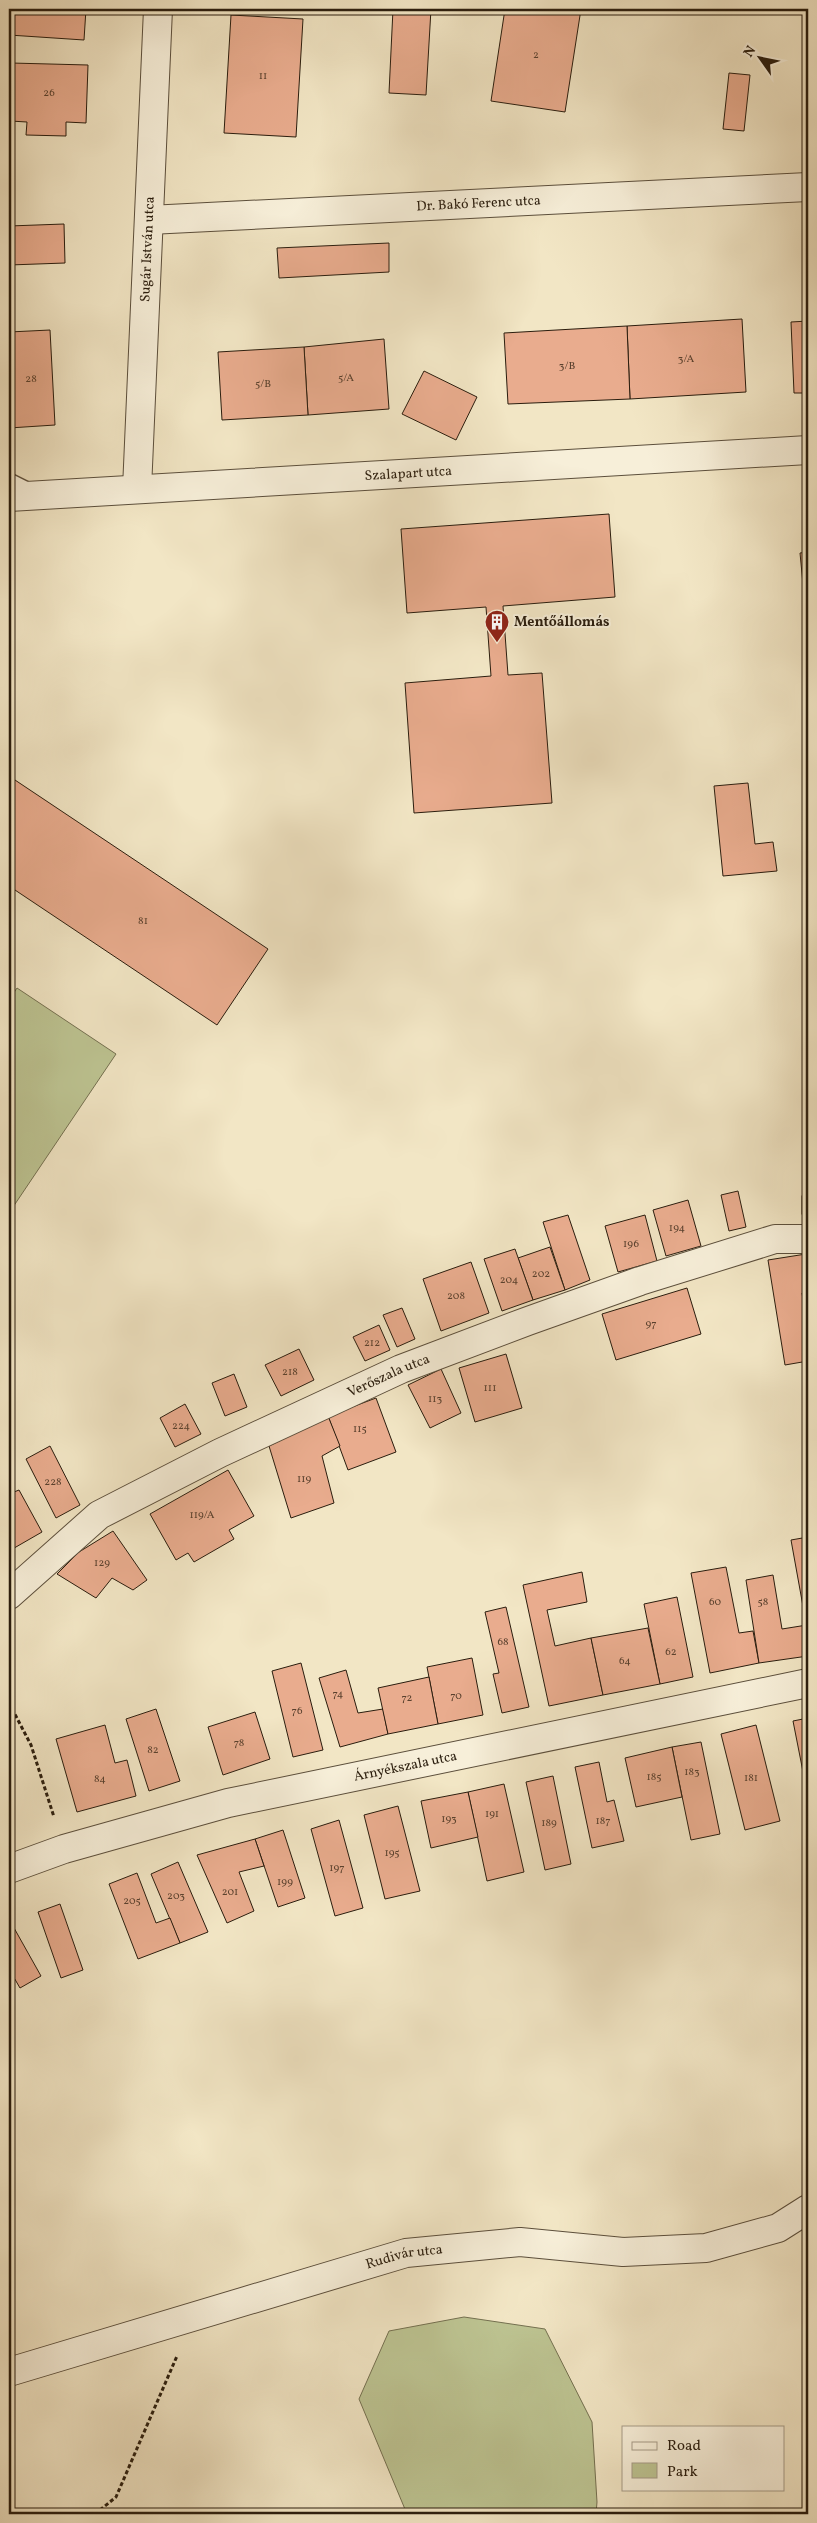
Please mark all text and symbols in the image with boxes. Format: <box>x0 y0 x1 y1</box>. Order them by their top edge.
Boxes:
north arrow <box>734 32 784 82</box>
text: N <box>740 42 761 61</box>
house number: 2 <box>533 48 539 63</box>
house number: 11 <box>259 69 267 84</box>
house number: 26 <box>43 86 55 101</box>
street label: Dr. Bakó Ferenc utca <box>416 191 541 216</box>
street label: Sugár István utca <box>136 196 159 303</box>
house number: 3/A <box>678 352 695 367</box>
house number: 3/B <box>559 359 575 374</box>
house number: 5/A <box>338 371 354 386</box>
house number: 28 <box>25 372 37 387</box>
house number: 5/B <box>255 377 271 392</box>
street label: Szalapart utca <box>364 461 453 486</box>
building icon: Mentőállomás <box>484 609 510 643</box>
place label: Mentőállomás <box>514 613 610 632</box>
house number: 81 <box>138 914 148 929</box>
house number: 194 <box>669 1221 686 1236</box>
house number: 196 <box>623 1237 639 1252</box>
house number: 202 <box>532 1267 550 1282</box>
house number: 204 <box>500 1273 519 1288</box>
house number: 208 <box>447 1289 465 1304</box>
house number: 97 <box>645 1317 657 1332</box>
house number: 212 <box>364 1336 380 1351</box>
street label: Verőszala utca <box>344 1349 433 1402</box>
house number: 218 <box>282 1365 298 1380</box>
house number: 111 <box>484 1381 496 1396</box>
house number: 113 <box>428 1392 442 1407</box>
house number: 224 <box>172 1419 190 1434</box>
house number: 115 <box>353 1422 367 1437</box>
house number: 119 <box>297 1472 311 1487</box>
house number: 228 <box>44 1475 62 1490</box>
house number: 119/A <box>189 1508 215 1523</box>
house number: 129 <box>94 1556 110 1571</box>
house number: 60 <box>709 1595 721 1610</box>
house number: 58 <box>758 1595 769 1610</box>
house number: 68 <box>497 1635 509 1650</box>
house number: 62 <box>665 1645 677 1660</box>
house number: 64 <box>619 1654 631 1669</box>
house number: 74 <box>333 1687 344 1702</box>
house number: 70 <box>450 1689 462 1704</box>
house number: 72 <box>401 1691 413 1706</box>
house number: 76 <box>292 1704 303 1719</box>
house number: 78 <box>234 1736 245 1751</box>
house number: 82 <box>147 1743 159 1758</box>
street label: Árnyékszala utca <box>352 1746 459 1786</box>
house number: 183 <box>684 1765 700 1780</box>
house number: 185 <box>646 1770 662 1785</box>
house number: 181 <box>744 1771 758 1786</box>
house number: 84 <box>94 1772 106 1787</box>
house number: 191 <box>485 1807 499 1822</box>
house number: 193 <box>441 1812 457 1827</box>
house number: 187 <box>595 1814 611 1829</box>
house number: 189 <box>541 1816 557 1831</box>
house number: 195 <box>384 1846 400 1861</box>
house number: 197 <box>329 1861 345 1876</box>
house number: 199 <box>277 1875 293 1890</box>
house number: 201 <box>222 1885 238 1900</box>
house number: 203 <box>167 1889 185 1904</box>
house number: 205 <box>123 1894 141 1909</box>
street label: Rudivár utca <box>363 2240 444 2274</box>
legend <box>622 2426 784 2490</box>
text: Road <box>667 2436 701 2457</box>
text: Park <box>667 2462 698 2483</box>

